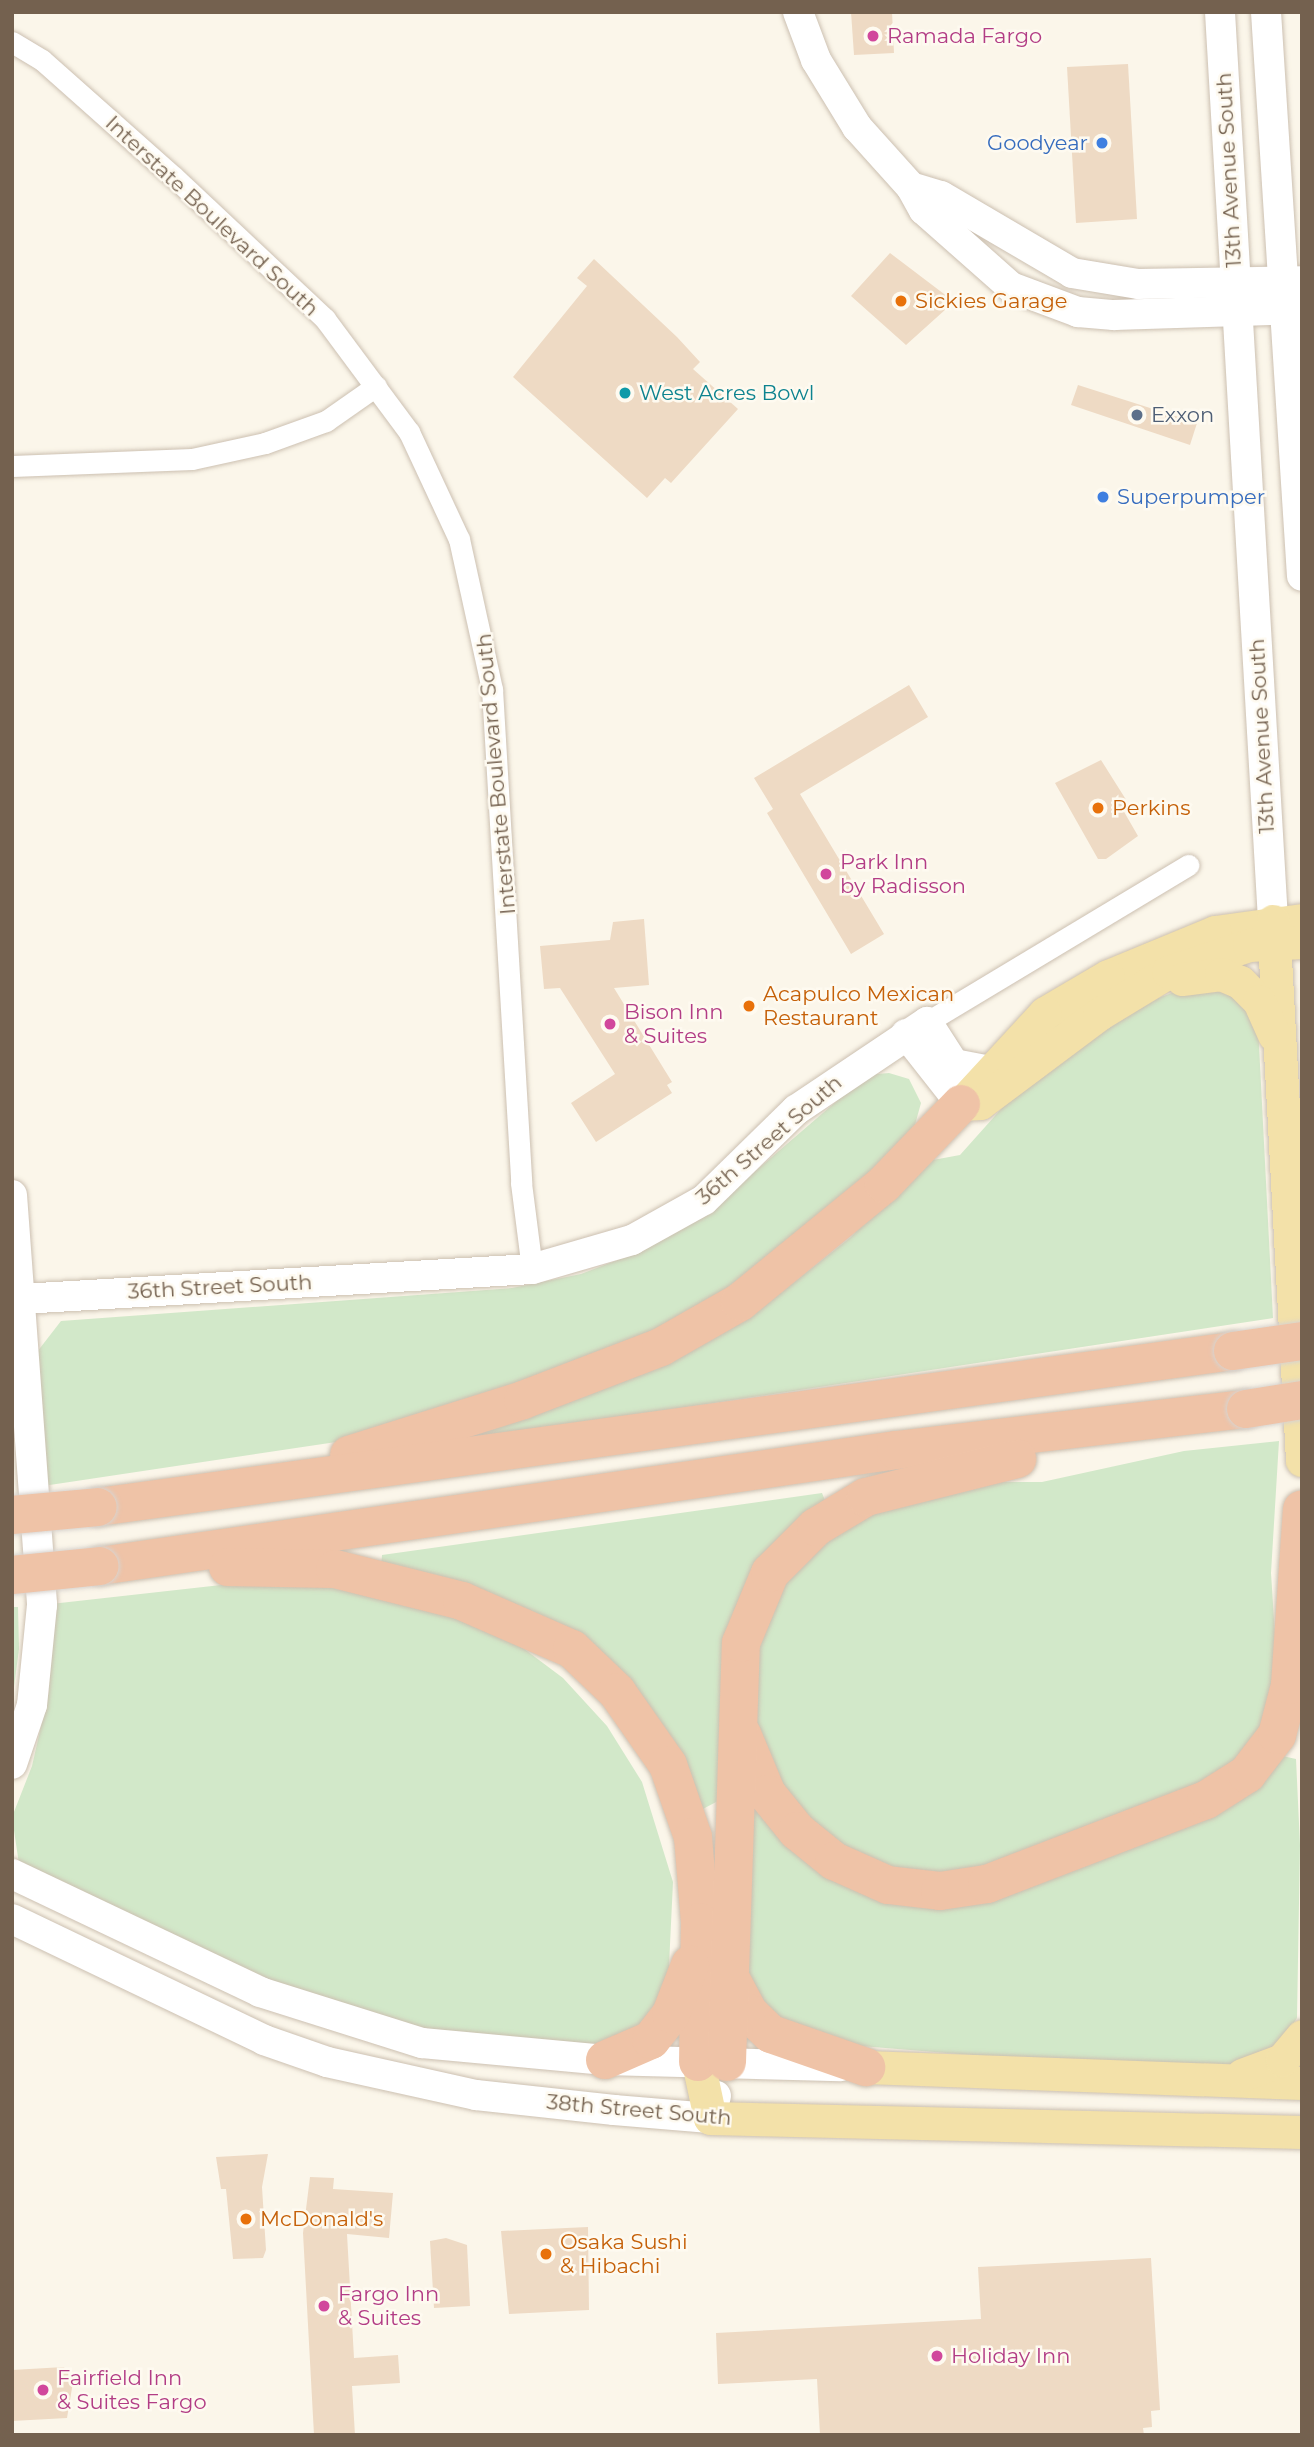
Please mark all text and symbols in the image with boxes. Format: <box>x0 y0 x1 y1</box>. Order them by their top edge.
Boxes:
place label: Ramada Fargo <box>887 23 1042 49</box>
marker: Ramada Fargo <box>865 28 881 44</box>
street label: 13th Avenue South <box>1211 72 1247 268</box>
street label: Interstate Boulevard South <box>100 111 324 321</box>
place label: Goodyear <box>987 130 1088 156</box>
marker: Goodyear <box>1094 135 1110 151</box>
place label: Sickies Garage <box>915 288 1068 314</box>
marker: Sickies Garage <box>893 293 909 309</box>
place label: West Acres Bowl <box>639 380 814 406</box>
marker: West Acres Bowl <box>617 385 633 401</box>
place label: Exxon <box>1151 402 1214 428</box>
marker: Exxon <box>1129 407 1145 423</box>
place label: Superpumper <box>1117 484 1265 510</box>
marker: Superpumper <box>1095 489 1111 505</box>
street label: Interstate Boulevard South <box>471 632 521 916</box>
street label: 13th Avenue South <box>1244 638 1280 834</box>
place label: Perkins <box>1112 795 1190 821</box>
marker: Perkins <box>1090 800 1106 816</box>
place label: Park Inn by Radisson <box>840 849 966 899</box>
marker: Park Inn by Radisson <box>818 866 834 882</box>
place label: Acapulco Mexican Restaurant <box>763 981 954 1031</box>
marker: Acapulco Mexican Restaurant <box>741 998 757 1014</box>
place label: Bison Inn & Suites <box>624 999 723 1049</box>
marker: Bison Inn & Suites <box>602 1016 618 1032</box>
street label: 36th Street South <box>691 1070 847 1210</box>
street label: 36th Street South <box>127 1270 313 1304</box>
street label: 38th Street South <box>546 2089 732 2131</box>
place label: McDonald's <box>260 2206 383 2232</box>
marker: McDonald's <box>238 2211 254 2227</box>
place label: Osaka Sushi & Hibachi <box>560 2229 688 2279</box>
marker: Osaka Sushi & Hibachi <box>538 2246 554 2262</box>
place label: Fargo Inn & Suites <box>338 2281 439 2331</box>
marker: Fargo Inn & Suites <box>316 2298 332 2314</box>
place label: Holiday Inn <box>951 2343 1070 2369</box>
marker: Holiday Inn <box>929 2348 945 2364</box>
place label: Fairfield Inn & Suites Fargo <box>57 2365 207 2415</box>
marker: Fairfield Inn & Suites Fargo <box>35 2382 51 2398</box>

